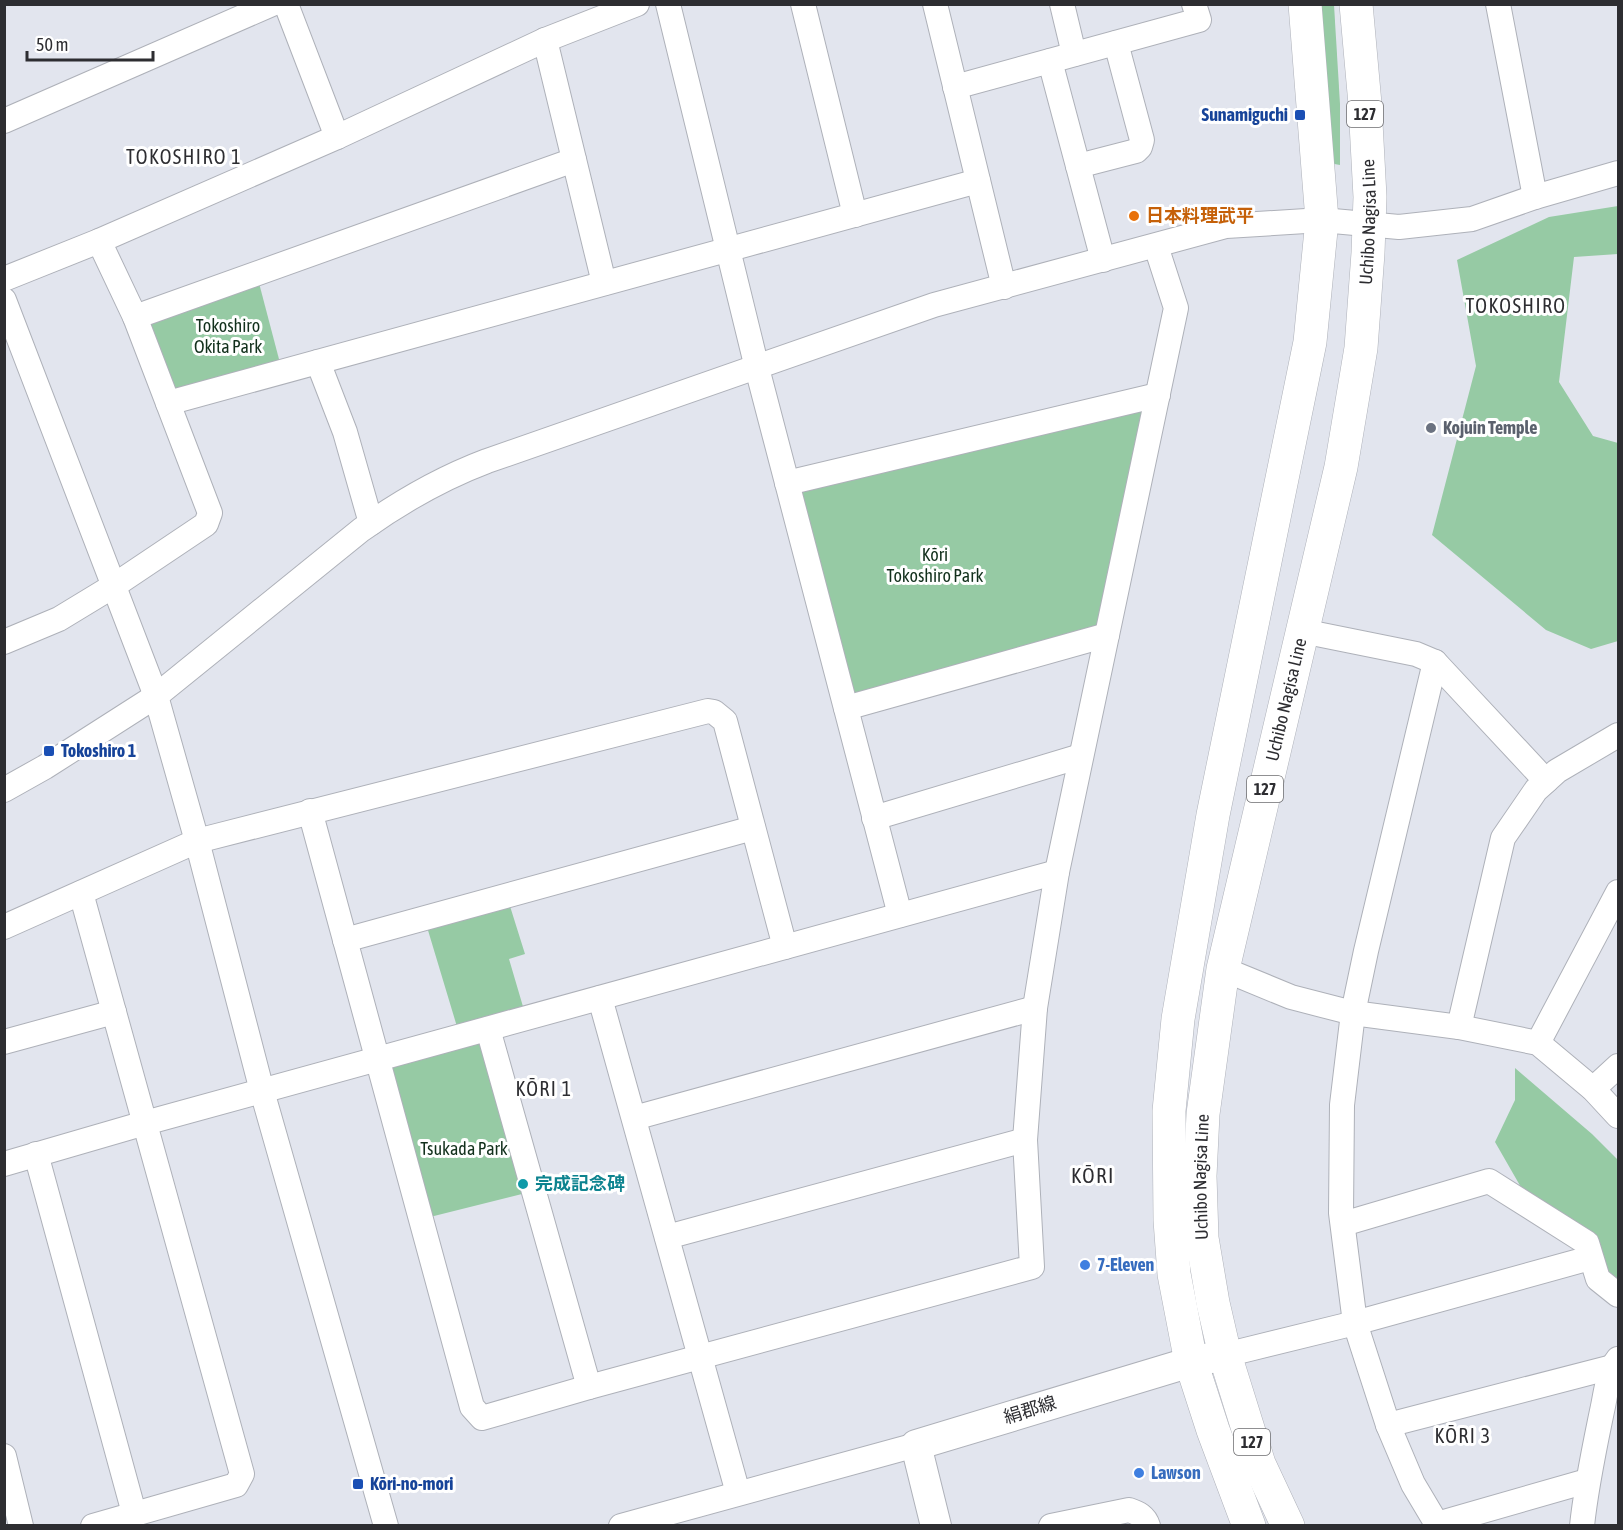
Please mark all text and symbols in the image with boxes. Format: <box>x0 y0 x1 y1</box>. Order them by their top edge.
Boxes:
scale bar <box>27 24 153 62</box>
text: 50 m <box>36 34 68 55</box>
road number: 127 <box>1347 101 1383 127</box>
place label: Sunamiguchi <box>1202 104 1288 125</box>
marker: Sunamiguchi <box>1293 108 1307 122</box>
district label: TOKOSHIRO 1 <box>126 145 242 168</box>
street label: Uchibo Nagisa Line <box>1355 159 1380 286</box>
place label: 日本料理武平 <box>1146 205 1254 226</box>
marker: 日本料理武平 <box>1127 209 1141 223</box>
district label: TOKOSHIRO <box>1465 294 1567 317</box>
park label: Tokoshiro Okita Park <box>194 315 262 357</box>
place label: Kojuin Temple <box>1443 417 1537 438</box>
marker: Kojuin Temple <box>1424 421 1438 435</box>
park label: Kōri Tokoshiro Park <box>887 544 983 586</box>
street label: Uchibo Nagisa Line <box>1261 636 1310 763</box>
place label: Tokoshiro 1 <box>61 740 136 761</box>
marker: Tokoshiro 1 <box>42 744 56 758</box>
road number: 127 <box>1247 776 1283 802</box>
district label: KŌRI 1 <box>515 1077 573 1100</box>
street label: Uchibo Nagisa Line <box>1189 1114 1213 1240</box>
park label: Tsukada Park <box>420 1138 508 1159</box>
district label: KŌRI <box>1071 1163 1115 1187</box>
place label: 完成記念碑 <box>535 1173 625 1194</box>
marker: 完成記念碑 <box>516 1177 530 1191</box>
place label: 7-Eleven <box>1097 1254 1155 1275</box>
marker: 7-Eleven <box>1078 1258 1092 1272</box>
street label: 絹郡線 <box>1001 1392 1059 1427</box>
district label: KŌRI 3 <box>1434 1424 1492 1447</box>
road number: 127 <box>1234 1429 1270 1455</box>
place label: Lawson <box>1151 1462 1201 1483</box>
marker: Lawson <box>1132 1466 1146 1480</box>
place label: Kōri-no-mori <box>370 1473 453 1494</box>
marker: Kōri-no-mori <box>351 1477 365 1491</box>

